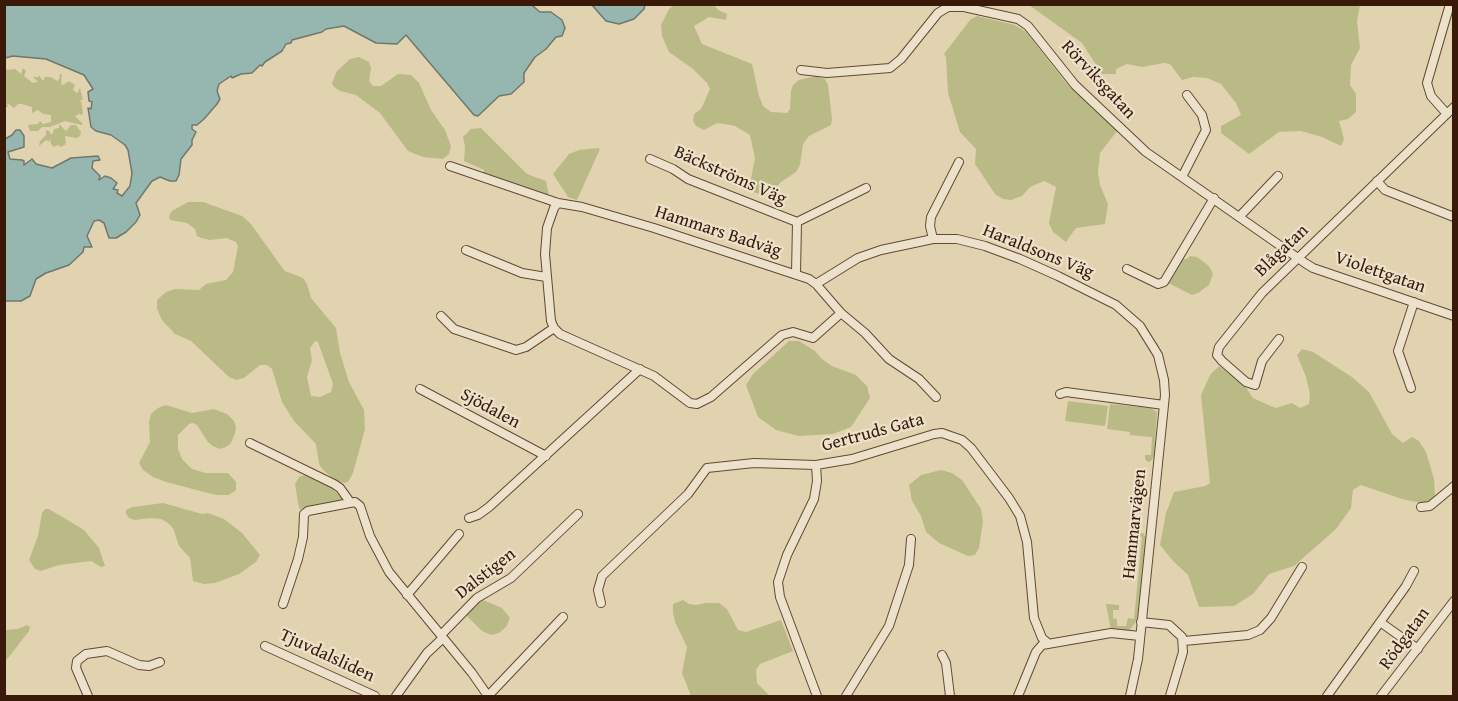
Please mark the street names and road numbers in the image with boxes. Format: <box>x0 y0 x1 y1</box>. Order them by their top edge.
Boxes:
street label: Rörviksgatan <box>1056 36 1140 124</box>
street label: Bäckströms Väg <box>670 142 790 210</box>
street label: Hammars Badväg <box>652 201 784 263</box>
street label: Haraldsons Väg <box>979 220 1097 284</box>
street label: Blågatan <box>1251 220 1313 282</box>
street label: Violettgatan <box>1332 247 1428 299</box>
street label: Sjödalen <box>456 384 524 434</box>
street label: Gertruds Gata <box>820 409 926 457</box>
street label: Hammarvägen <box>1118 468 1152 580</box>
street label: Dalstigen <box>452 544 520 604</box>
street label: Rödgatan <box>1375 604 1435 674</box>
street label: Tjuvdalsliden <box>276 625 378 687</box>

